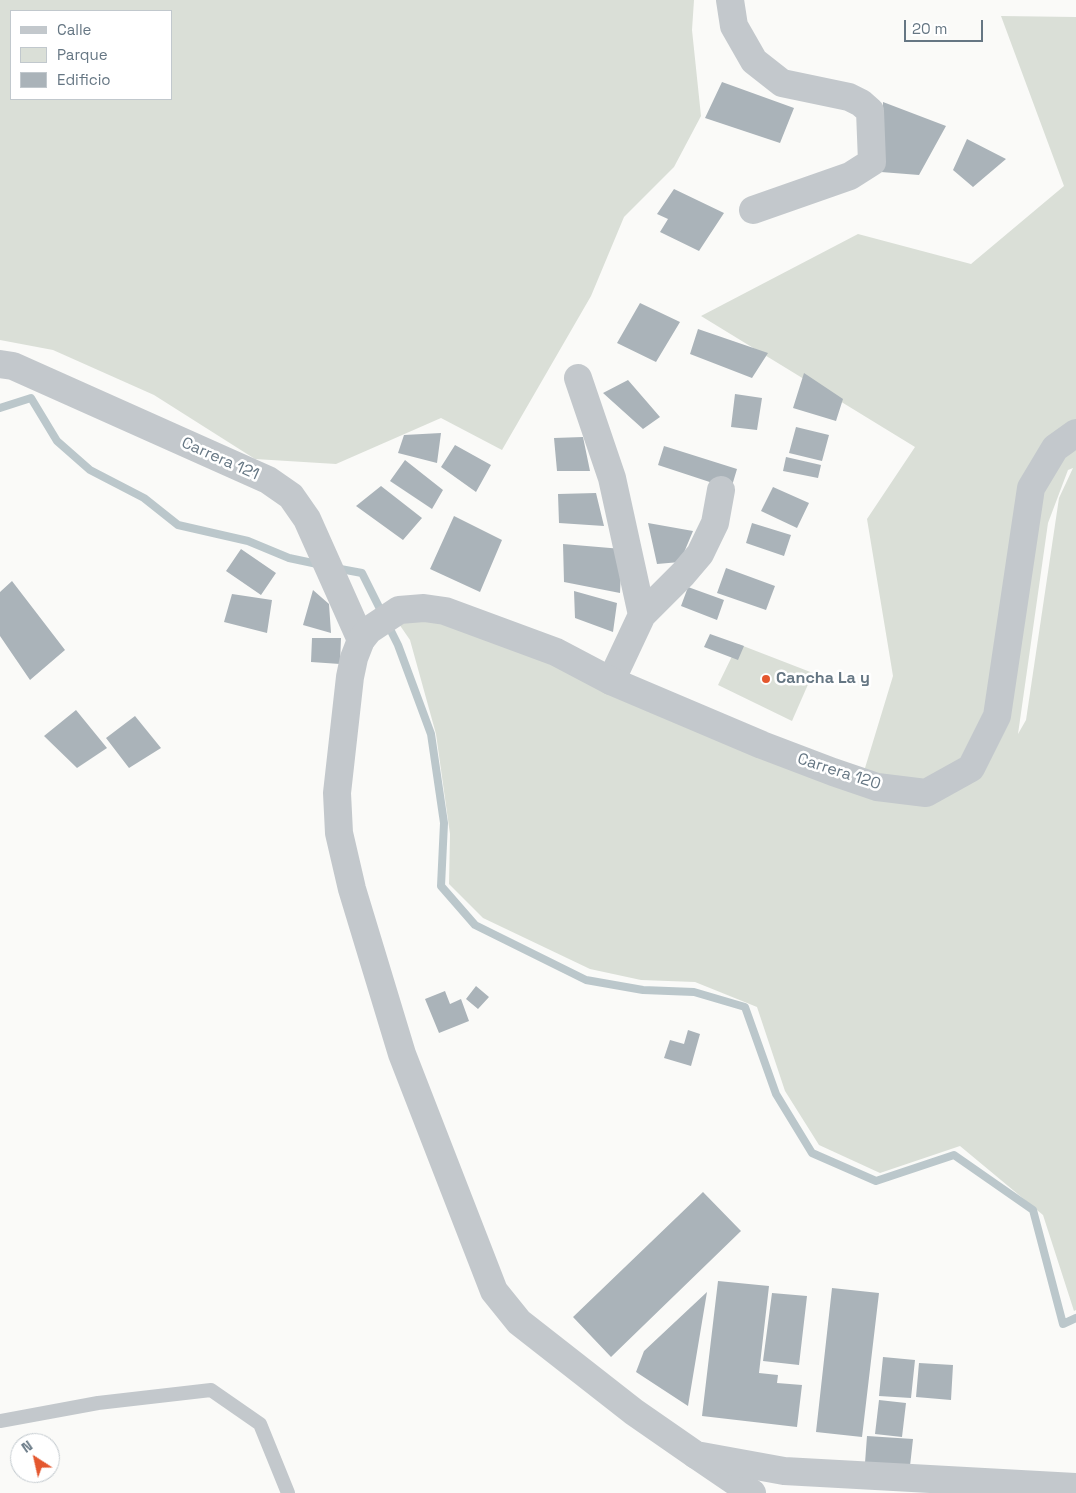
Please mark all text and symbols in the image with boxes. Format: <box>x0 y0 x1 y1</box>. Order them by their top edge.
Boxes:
legend <box>10 10 172 100</box>
scale bar <box>906 10 985 42</box>
text: 20 m <box>912 19 947 38</box>
text: Calle <box>57 20 92 39</box>
text: Parque <box>57 45 108 64</box>
text: Edificio <box>57 70 111 89</box>
street label: Carrera 121 <box>178 433 262 485</box>
place label: Cancha La y <box>776 669 870 689</box>
marker: Cancha La y <box>760 673 772 685</box>
street label: Carrera 120 <box>795 750 883 794</box>
north arrow <box>10 1433 60 1483</box>
text: N <box>18 1436 36 1457</box>

